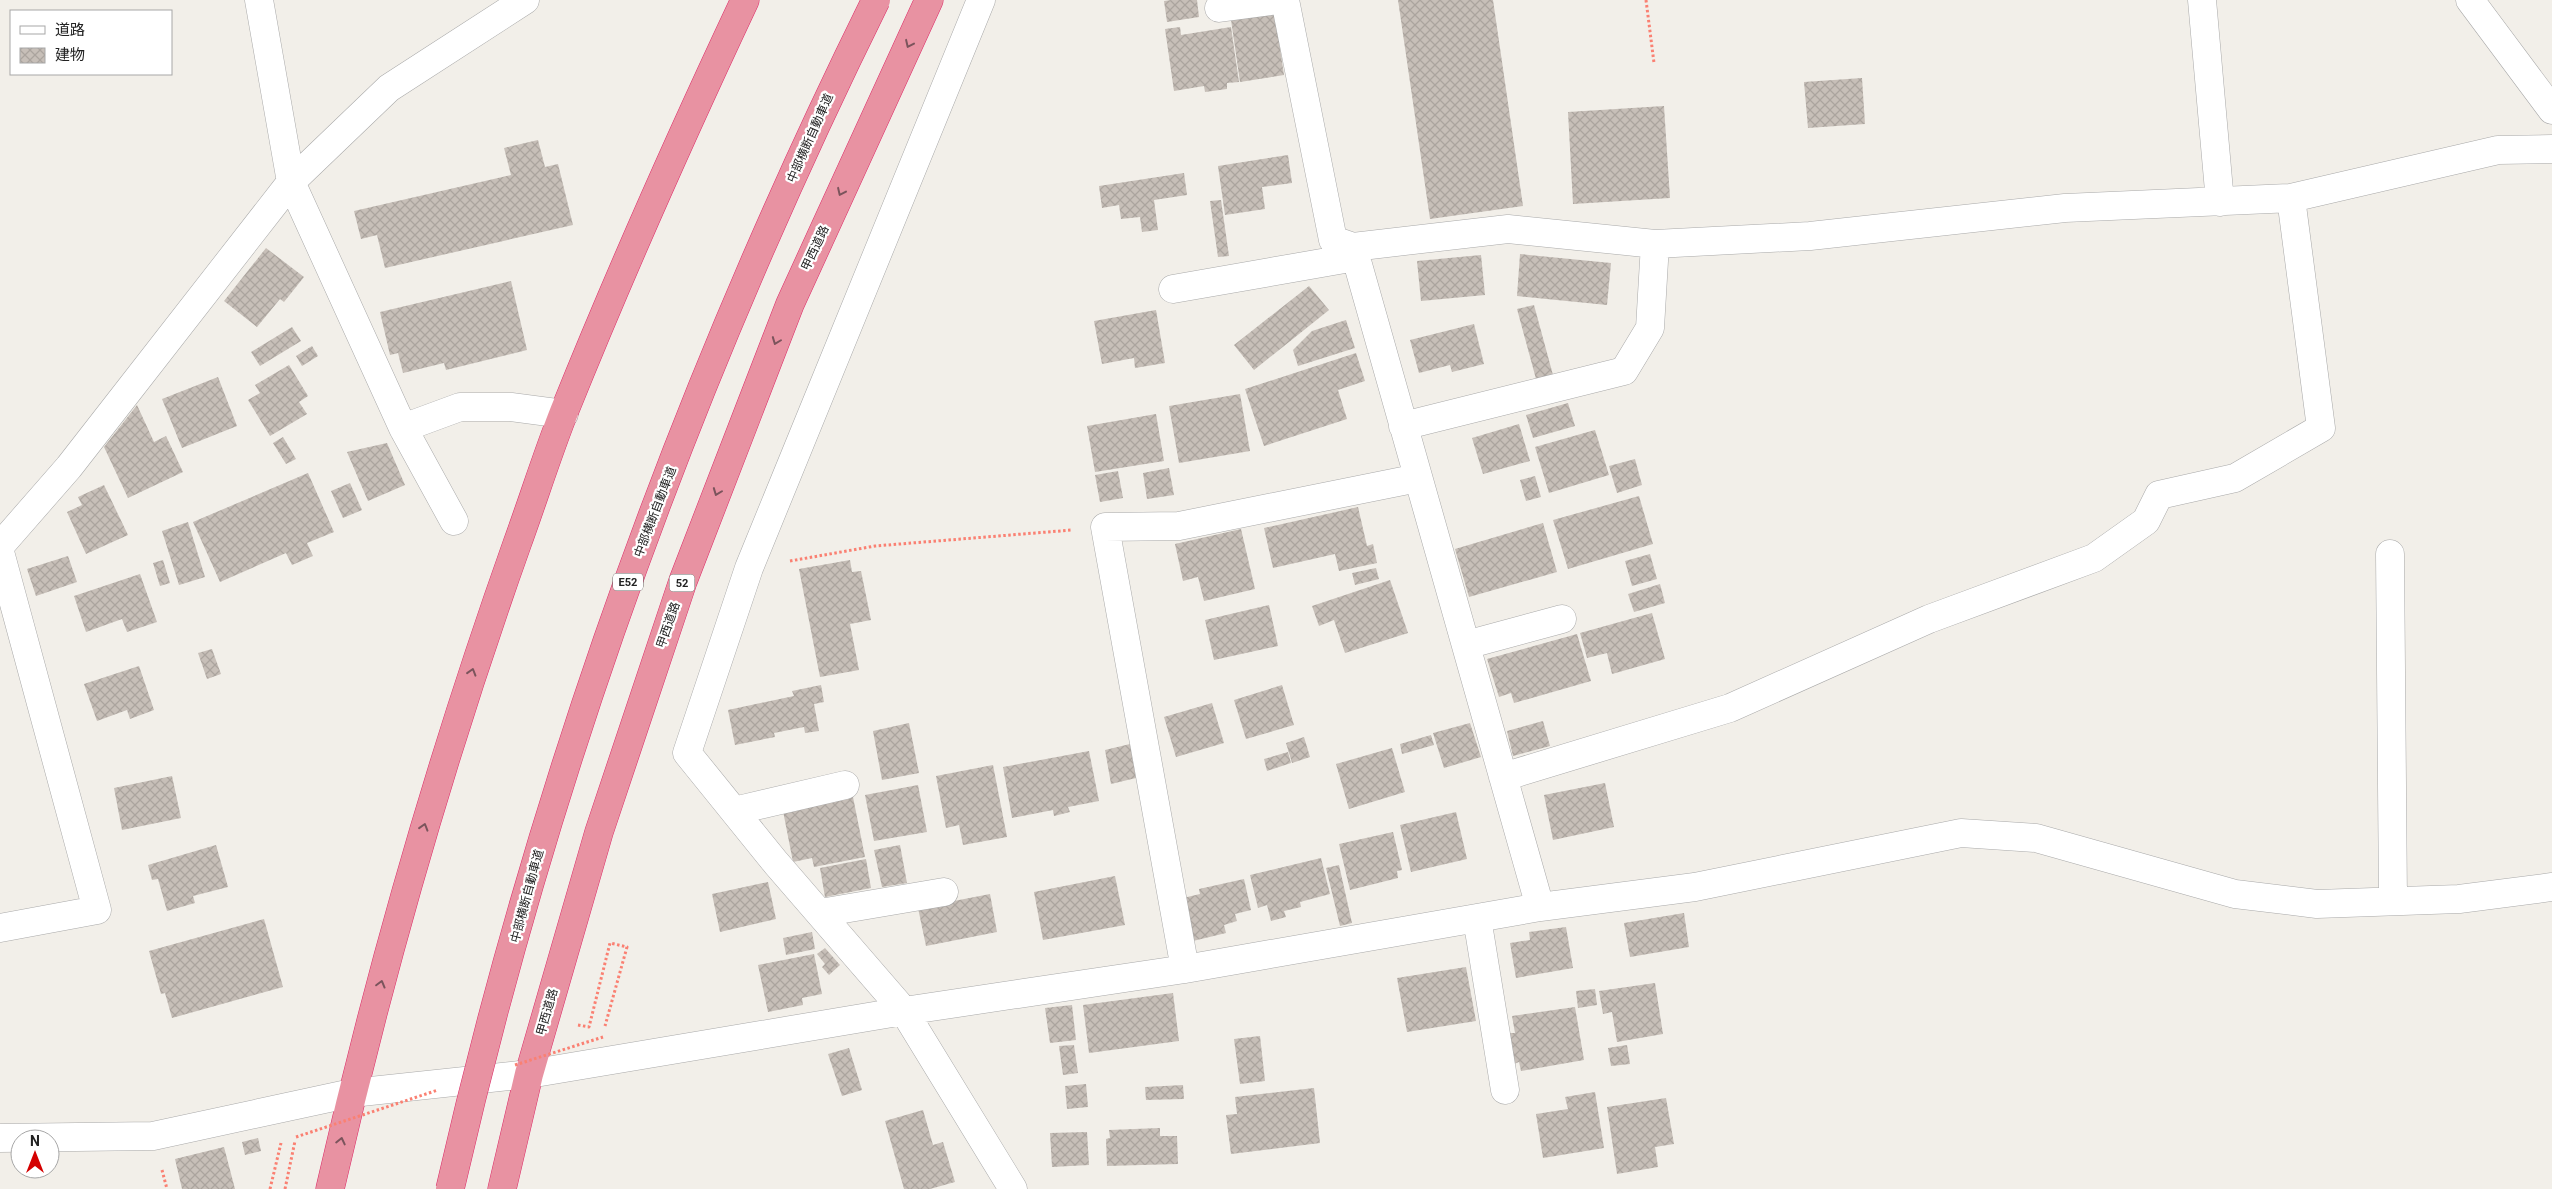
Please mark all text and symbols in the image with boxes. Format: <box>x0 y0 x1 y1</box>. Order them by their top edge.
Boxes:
legend <box>10 10 172 75</box>
text: 道路 <box>55 21 85 39</box>
one-way arrow <box>904 39 915 48</box>
text: 建物 <box>55 46 85 64</box>
street label: 中部横断自動車道 <box>784 91 836 185</box>
one-way arrow <box>837 187 847 196</box>
street label: 甲西道路 <box>799 223 831 273</box>
one-way arrow <box>771 336 782 345</box>
street label: 中部横断自動車道 <box>631 465 679 559</box>
one-way arrow <box>713 487 723 496</box>
road number: E52 <box>613 574 643 590</box>
road number: 52 <box>670 574 694 592</box>
street label: 甲西道路 <box>654 600 682 650</box>
one-way arrow <box>467 668 477 677</box>
one-way arrow <box>419 824 429 832</box>
street label: 中部横断自動車道 <box>508 848 546 944</box>
one-way arrow <box>375 980 386 988</box>
street label: 甲西道路 <box>534 987 560 1037</box>
north arrow <box>10 1129 60 1179</box>
text: N <box>30 1133 40 1149</box>
one-way arrow <box>335 1137 346 1146</box>

